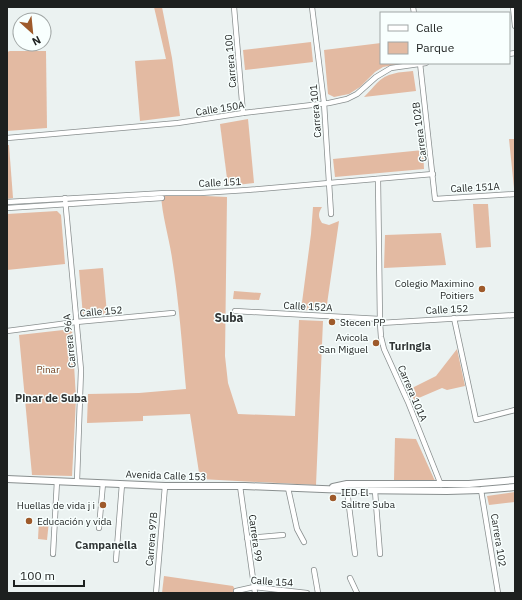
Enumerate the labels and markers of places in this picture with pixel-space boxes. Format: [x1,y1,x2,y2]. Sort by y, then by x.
place label: Colegio Maximino Poitiers [395,277,474,302]
marker: Colegio Maximino Poitiers [477,284,487,294]
place label: Stecen PP [340,316,385,329]
marker: Stecen PP [327,317,337,327]
place label: Avicola San Miguel [319,331,369,356]
marker: Avicola San Miguel [371,338,381,348]
place label: IED El Salitre Suba [341,486,396,511]
marker: IED El Salitre Suba [328,493,338,503]
place label: Huellas de vida j i [17,499,95,512]
marker: Huellas de vida j i [98,500,108,510]
place label: Educación y vida [37,515,112,528]
marker: Educación y vida [24,516,34,526]

